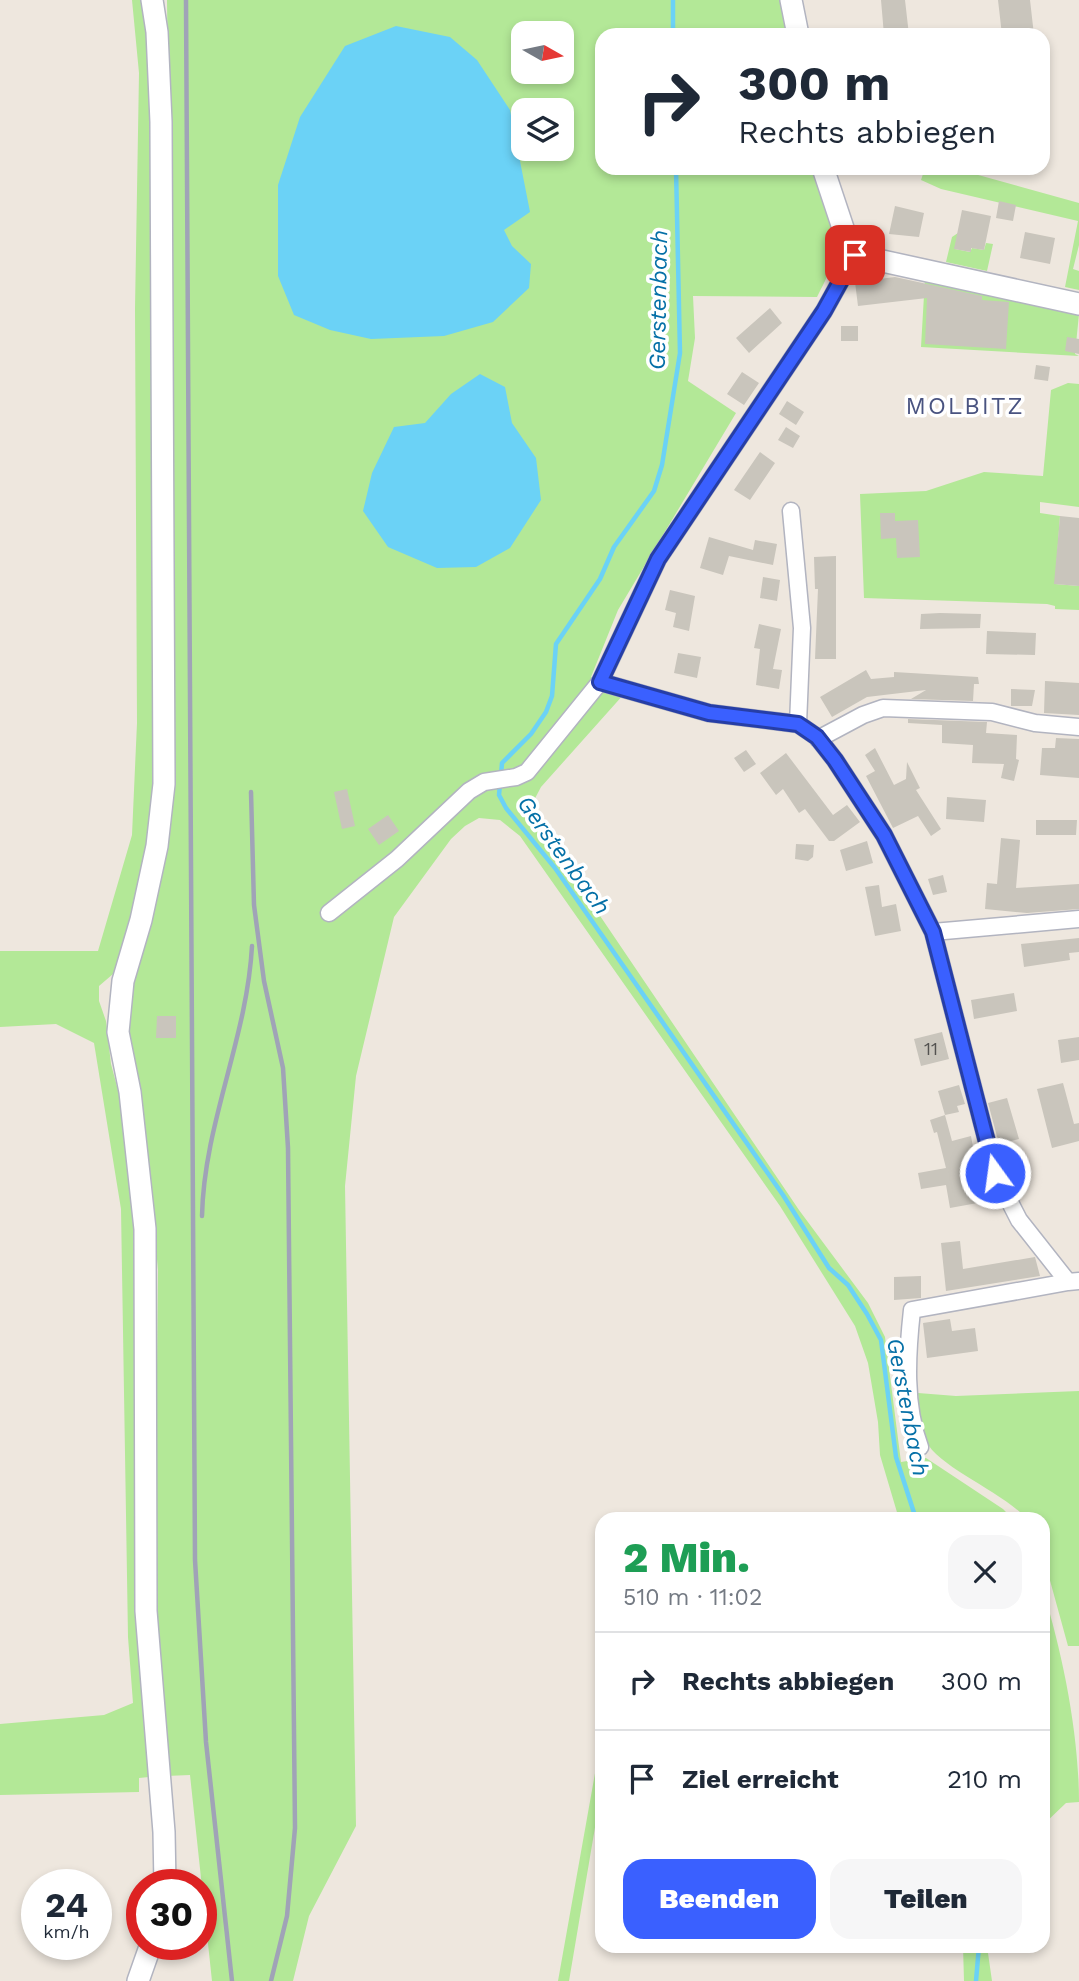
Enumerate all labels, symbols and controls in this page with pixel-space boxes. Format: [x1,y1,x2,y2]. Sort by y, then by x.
north arrow [511,21,574,84]
map controls [511,21,574,161]
text: 300 m [738,54,890,112]
icon: right [623,56,714,147]
button: layers [511,98,574,161]
text: Rechts abbiegen [738,113,996,151]
pin [825,225,885,285]
water label: Gerstenbach [644,230,673,370]
icon: arrive [836,236,874,274]
district label: MOLBITZ [905,392,1025,420]
water label: Gerstenbach [511,791,616,920]
house number: 11 [924,1038,938,1059]
position arrow [958,1136,1032,1210]
water label: Gerstenbach [881,1336,934,1479]
text: 2 Min. [623,1533,750,1582]
button: close [948,1535,1022,1609]
text: 510 m · 11:02 [623,1584,762,1611]
icon: right [623,1662,661,1700]
text: Rechts abbiegen [682,1666,894,1696]
text: 300 m [941,1666,1022,1696]
icon: arrive [623,1760,661,1798]
text: Ziel erreicht [682,1764,839,1794]
text: 210 m [947,1764,1022,1794]
button: Beenden [623,1859,816,1939]
button: Teilen [830,1859,1022,1939]
speed limit sign: 30 [126,1869,217,1960]
text: 24 [45,1884,88,1926]
text: km/h [43,1921,90,1942]

